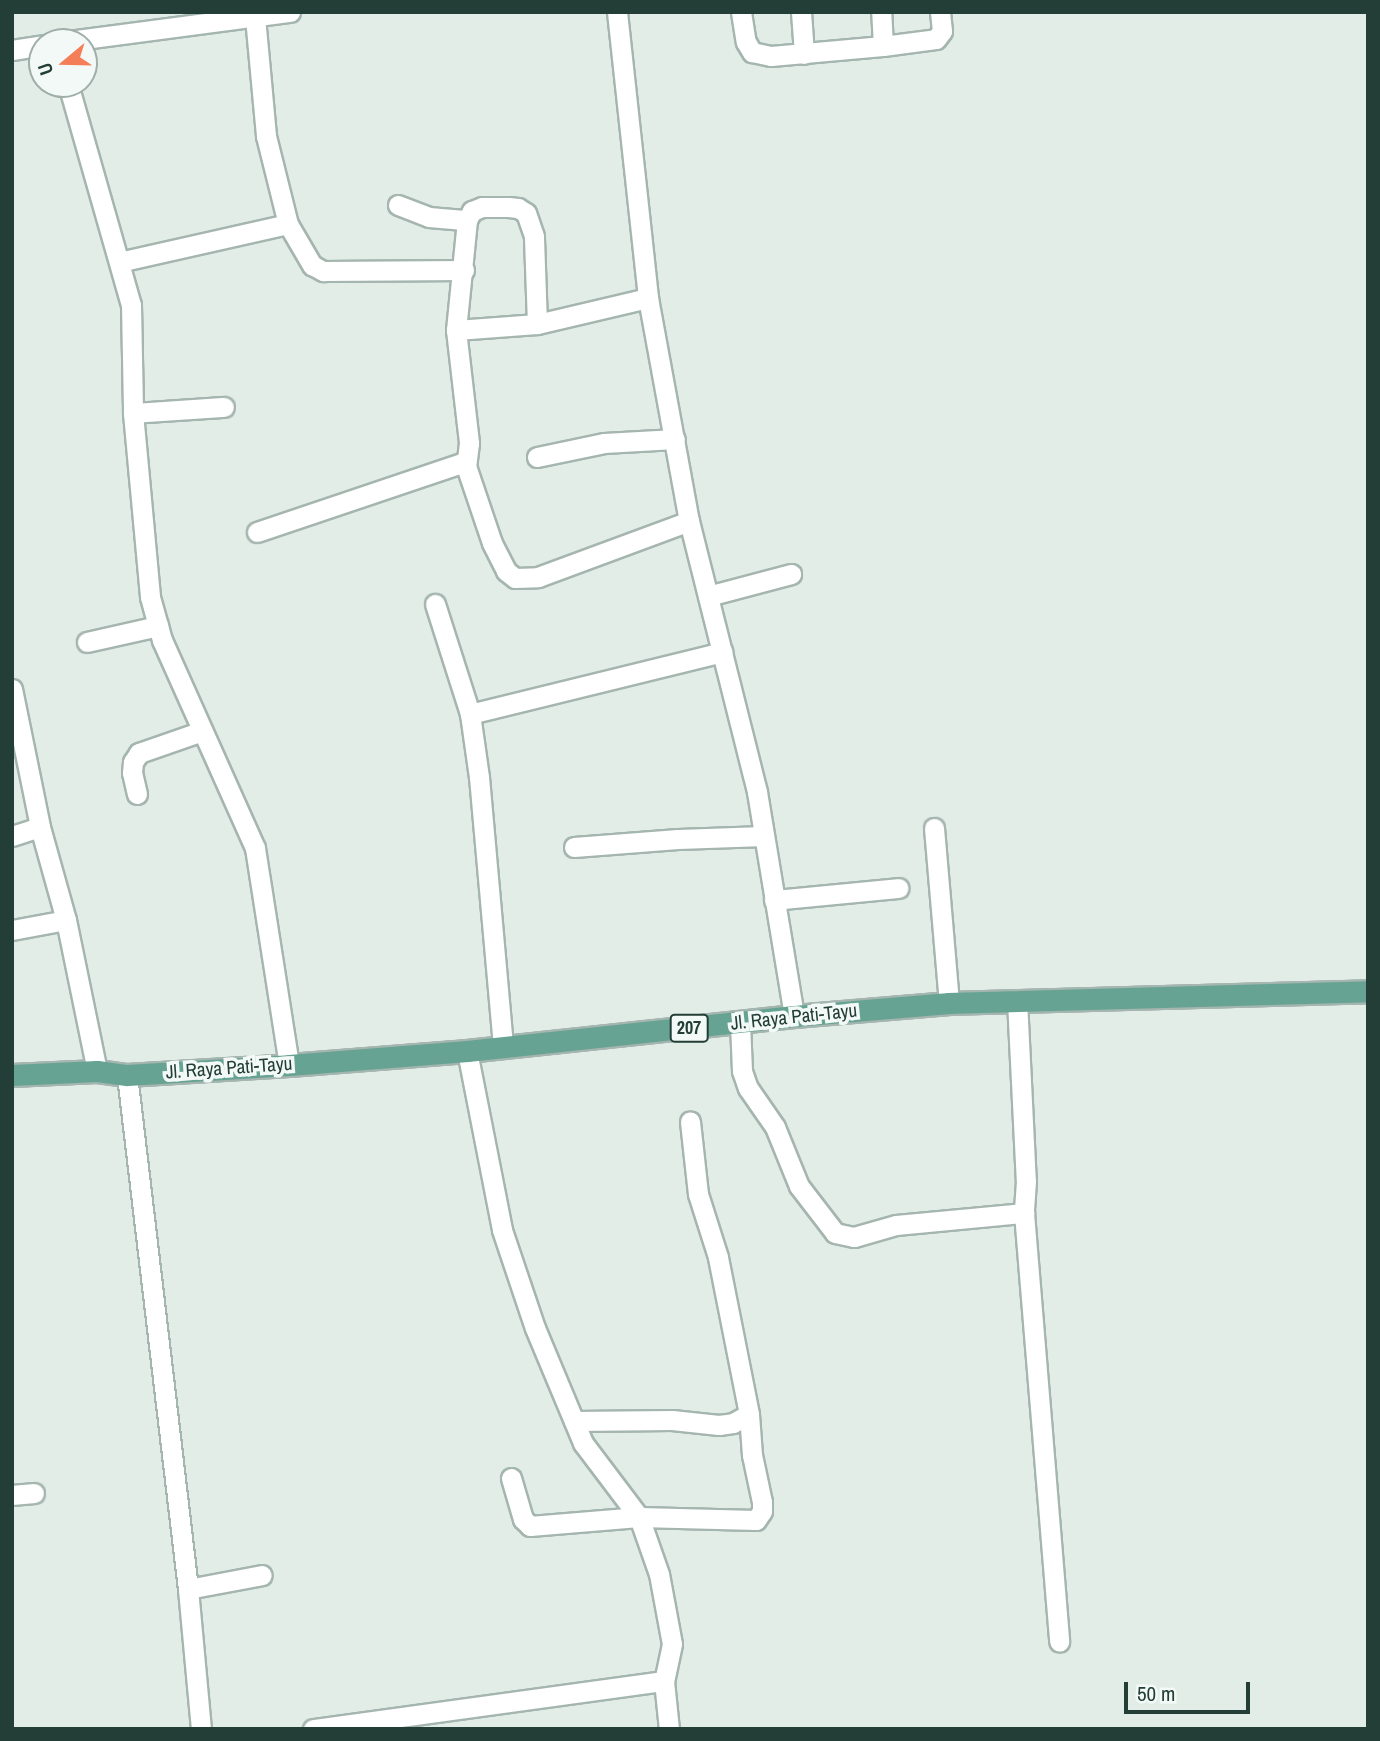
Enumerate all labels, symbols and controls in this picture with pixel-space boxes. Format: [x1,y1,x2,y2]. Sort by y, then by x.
north arrow [28,28,98,98]
text: U [31,60,59,79]
street label: Jl. Raya Pati-Tayu [730,999,858,1035]
road number: 207 [668,1014,710,1042]
street label: Jl. Raya Pati-Tayu [165,1052,293,1084]
scale bar [1128,1668,1254,1712]
text: 50 m [1137,1679,1175,1708]

